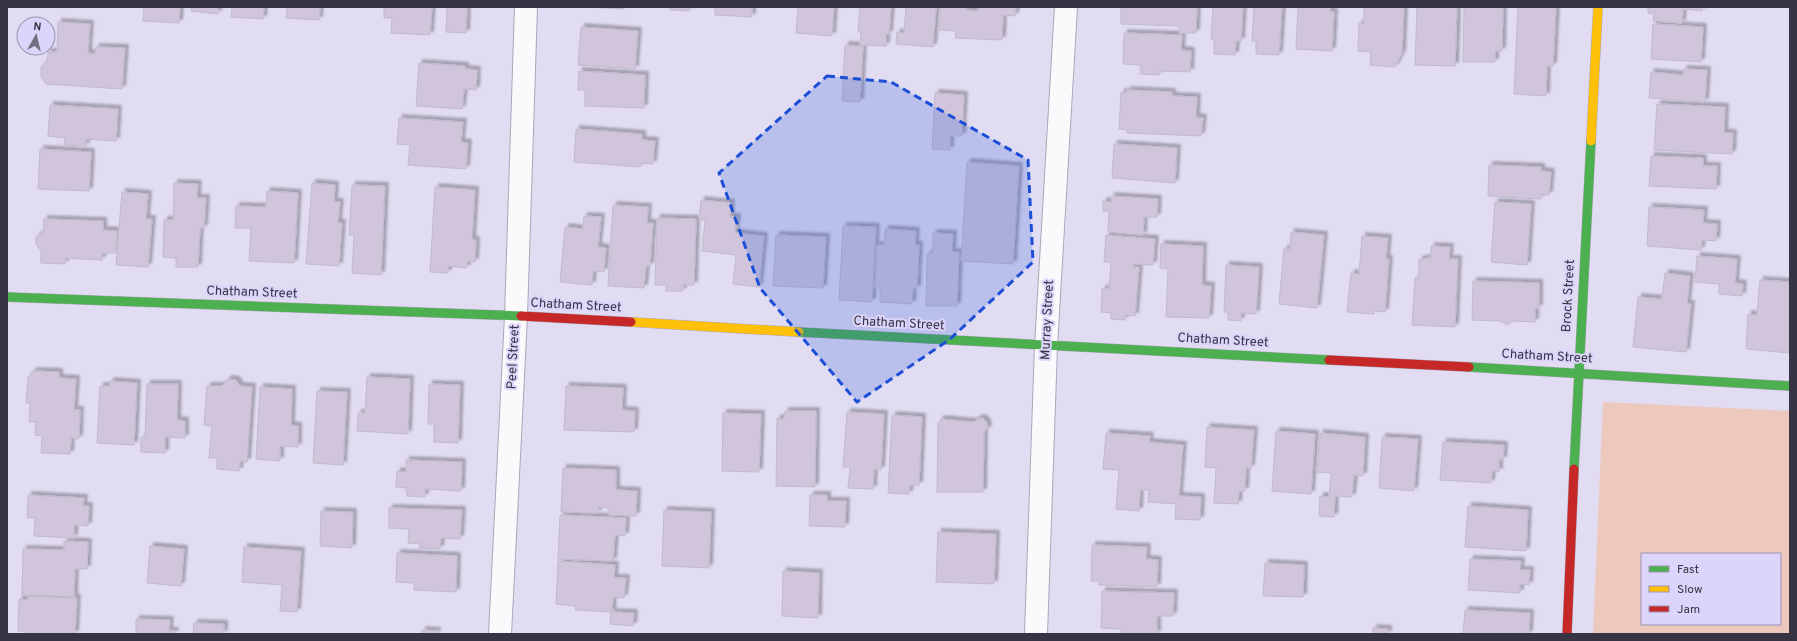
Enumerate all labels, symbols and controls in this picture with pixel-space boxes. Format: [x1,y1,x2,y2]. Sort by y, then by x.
north arrow [16,16,56,56]
text: N [32,20,42,35]
street label: Brock Street [1559,259,1579,333]
street label: Murray Street [1038,279,1058,360]
street label: Chatham Street [206,283,298,303]
street label: Chatham Street [530,296,622,316]
street label: Chatham Street [853,314,945,334]
street label: Peel Street [504,324,524,390]
street label: Chatham Street [1177,331,1269,351]
street label: Chatham Street [1501,347,1593,367]
legend [1641,553,1781,625]
text: Fast [1677,562,1699,578]
text: Slow [1677,582,1703,598]
text: Jam [1677,602,1700,618]

